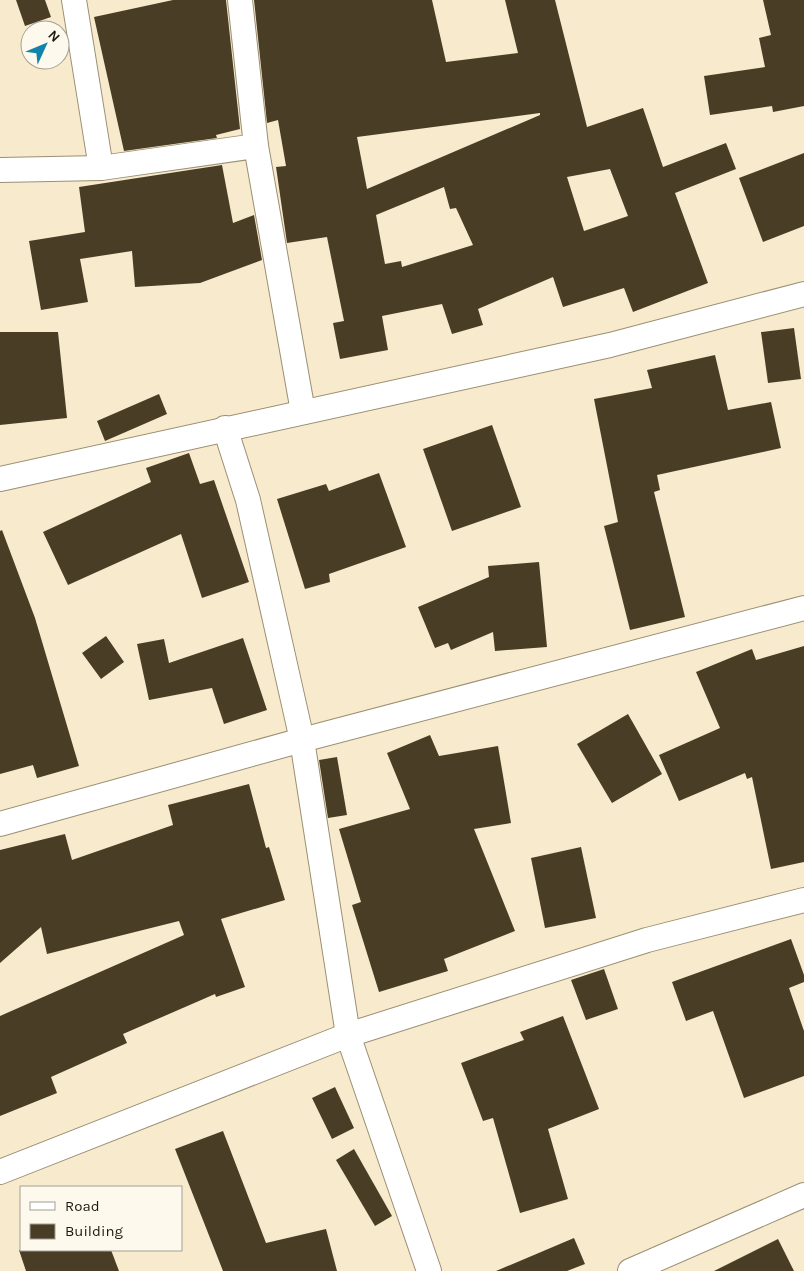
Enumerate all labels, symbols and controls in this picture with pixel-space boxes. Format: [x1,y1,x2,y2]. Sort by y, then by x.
north arrow [20,20,70,70]
text: N [44,27,64,46]
legend [20,1186,182,1251]
text: Road [65,1197,100,1215]
text: Building [65,1222,123,1240]

